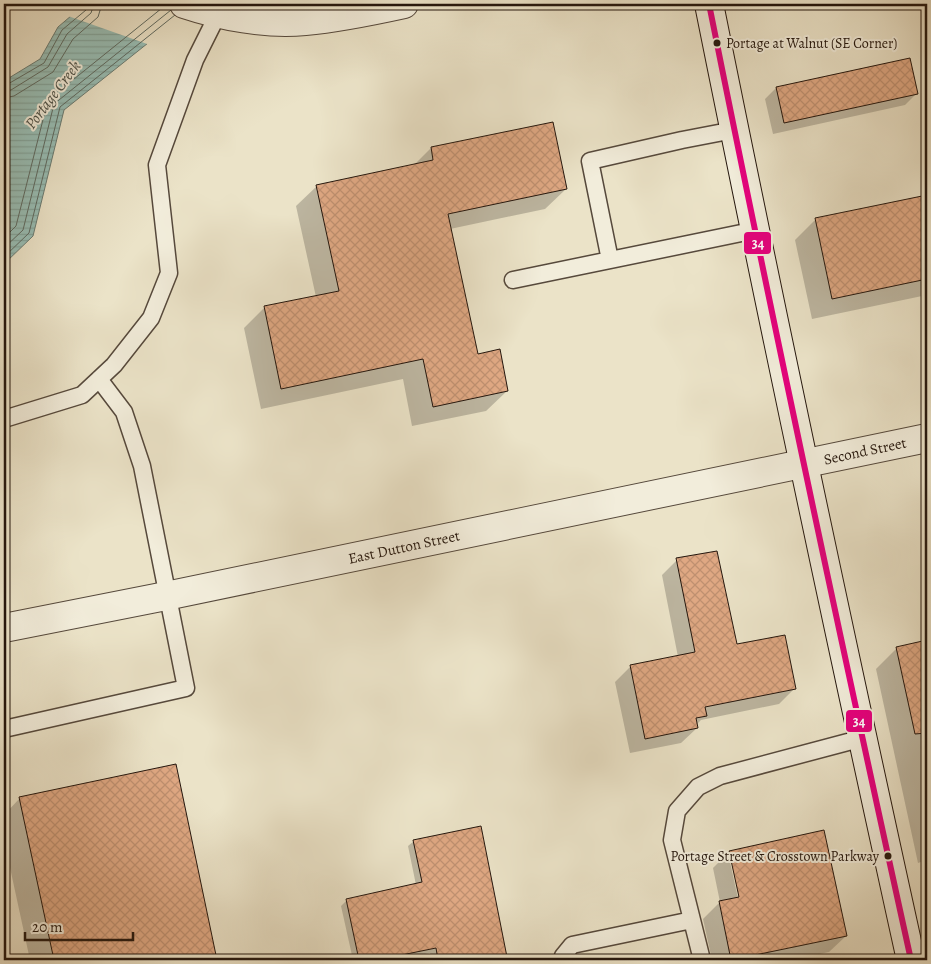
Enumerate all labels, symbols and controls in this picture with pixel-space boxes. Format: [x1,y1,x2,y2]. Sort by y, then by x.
place label: Portage at Walnut (SE Corner) [726,34,897,53]
marker: Portage at Walnut (SE Corner) [712,38,722,48]
water label: Portage Creek [20,56,86,134]
line badge: 34 [743,231,772,255]
text: 34 [752,234,765,253]
street label: Second Street [822,432,908,470]
street label: East Dutton Street [346,525,462,569]
line badge: 34 [845,709,873,733]
text: 34 [853,712,866,731]
place label: Portage Street & Crosstown Parkway [671,847,880,866]
marker: Portage Street & Crosstown Parkway [883,851,893,861]
scale bar [25,909,132,941]
text: 20 m [32,917,63,937]

